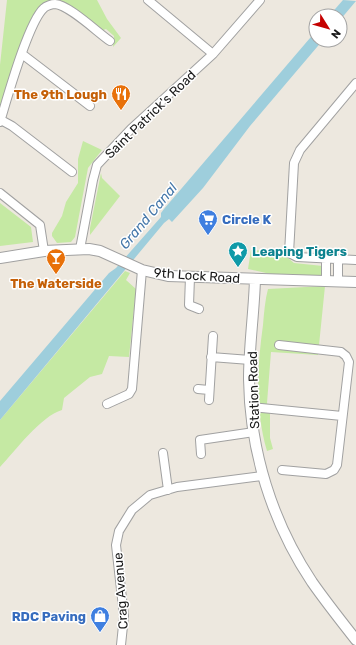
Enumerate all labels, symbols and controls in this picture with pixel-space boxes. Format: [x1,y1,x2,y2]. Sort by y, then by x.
north arrow [308,8,348,48]
text: N [328,27,343,41]
street label: Saint Patrick's Road [102,67,199,161]
restaurant icon: The 9th Lough [110,83,132,111]
place label: The 9th Lough [14,87,107,102]
water label: Grand Canal [116,179,181,253]
supermarket icon: Circle K [197,208,219,236]
place label: Circle K [222,212,272,227]
place icon: Leaping Tigers [227,240,249,268]
place label: Leaping Tigers [252,244,347,259]
bar icon: The Waterside [45,247,67,275]
street label: 9th Lock Road [153,265,241,286]
place label: The Waterside [10,276,102,291]
street label: Station Road [245,351,262,429]
street label: Crag Avenue [110,552,132,630]
shop icon: RDC Paving [89,605,111,633]
place label: RDC Paving [12,609,86,624]

